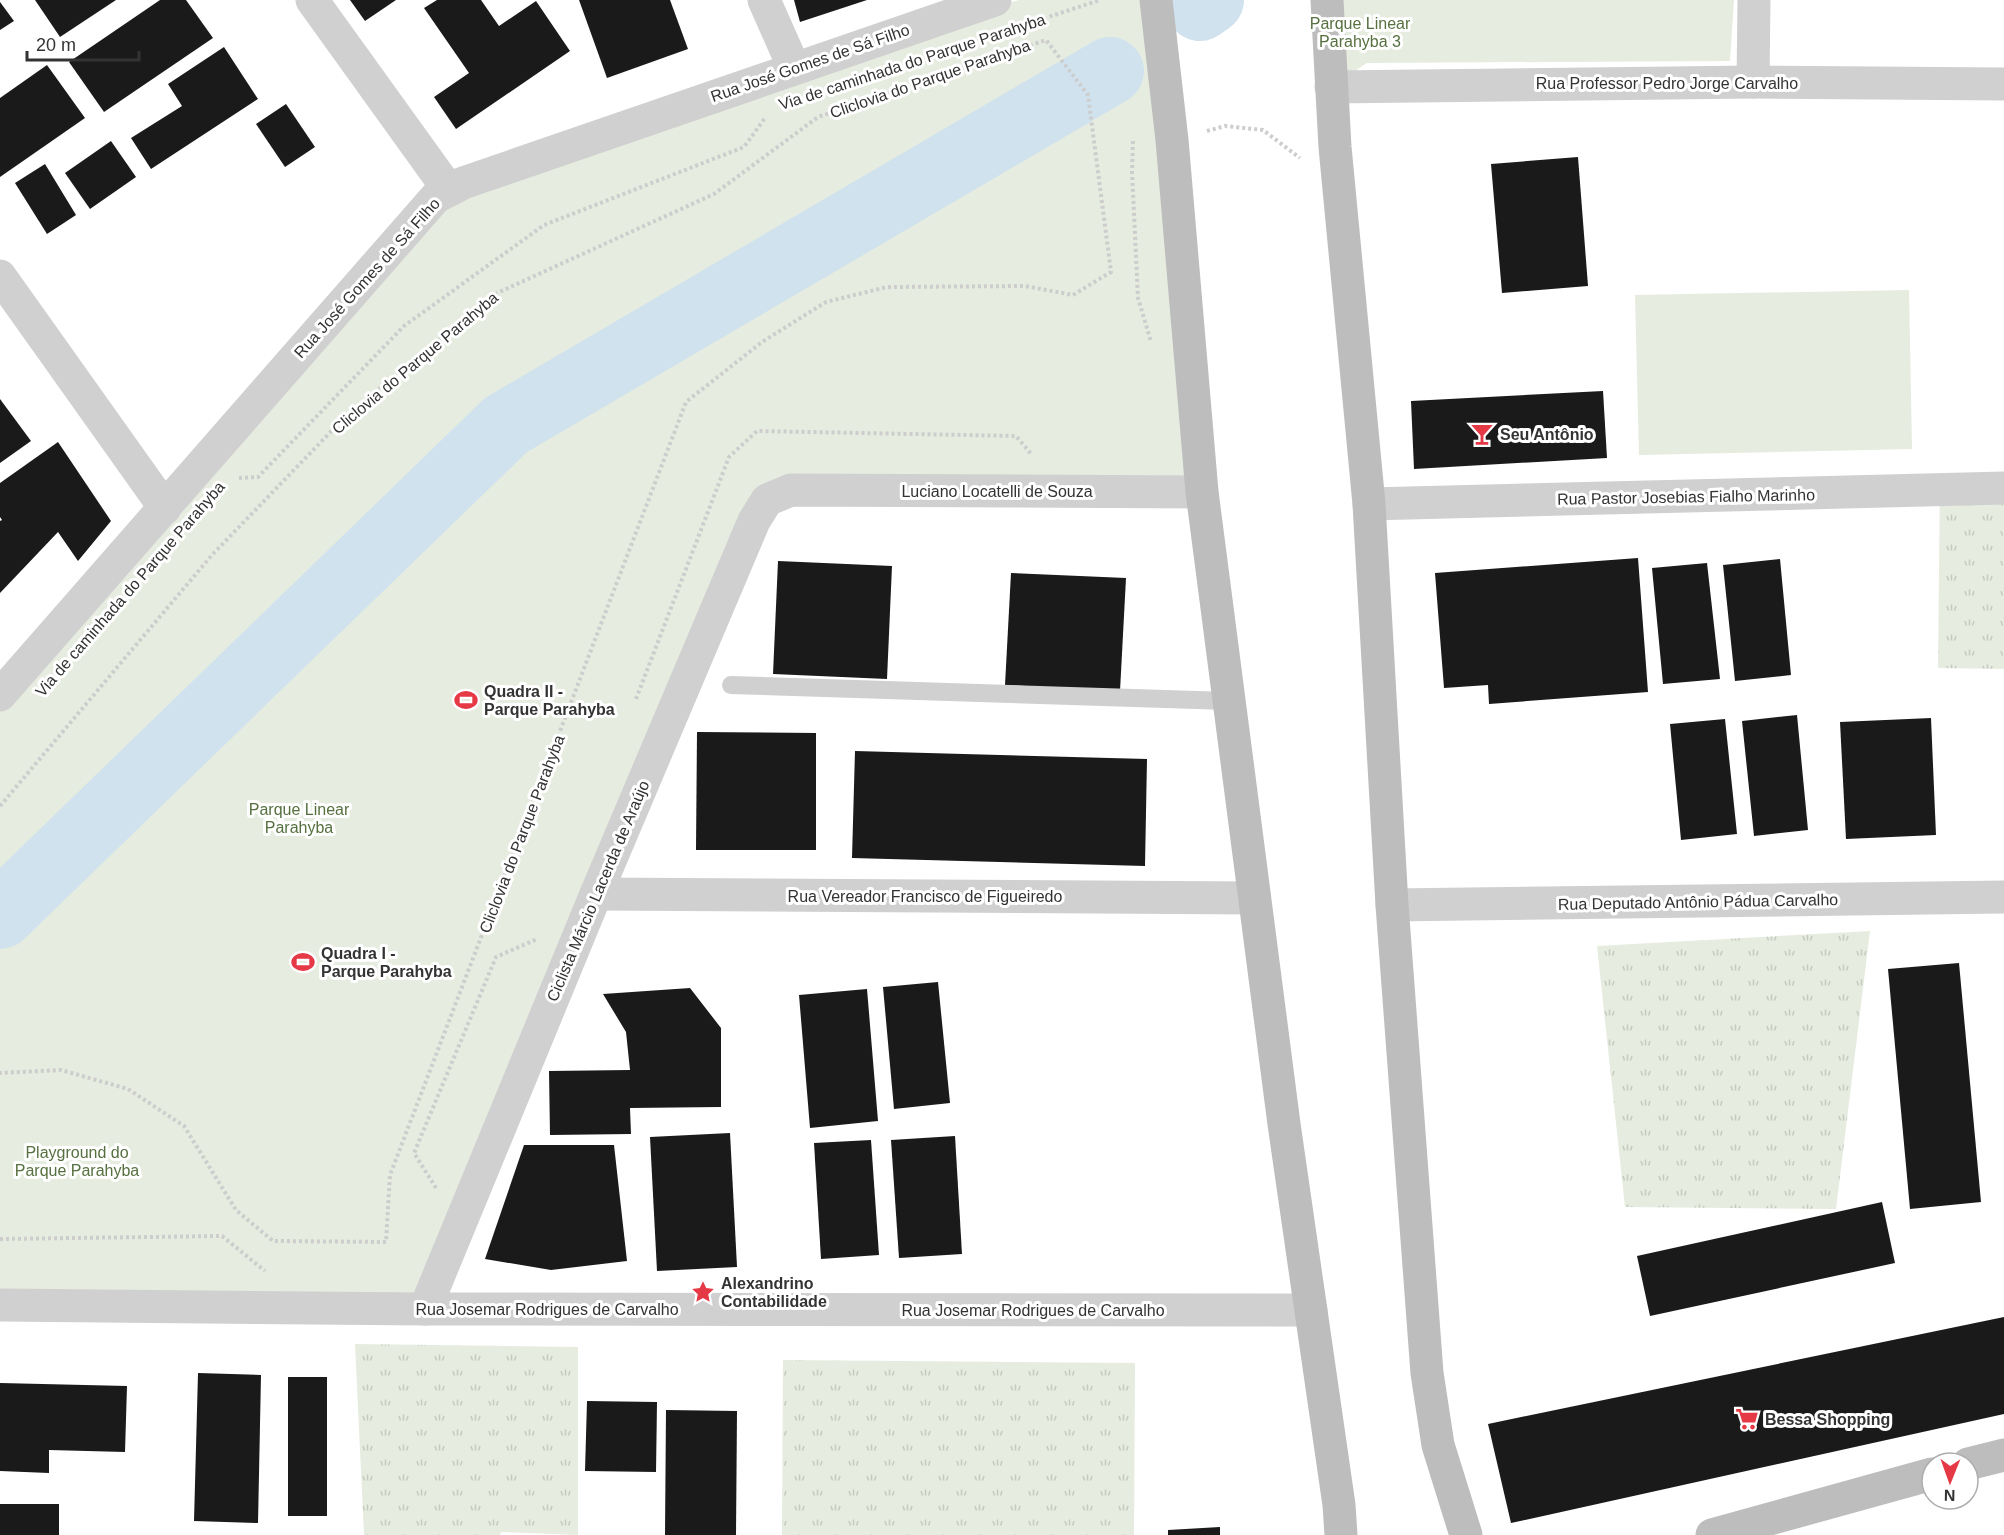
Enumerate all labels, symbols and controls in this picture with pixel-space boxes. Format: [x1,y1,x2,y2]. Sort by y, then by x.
street label: Via de caminhada do Parque Parahyba [777,11,1047,113]
park label: Parque Linear Parahyba 3 [1310,15,1411,50]
street label: Rua José Gomes de Sá Filho [708,21,912,105]
scale bar [27,24,140,62]
text: 20 m [36,35,76,55]
street label: Cliclovia do Parque Parahyba [828,37,1033,121]
street label: Rua Professor Pedro Jorge Carvalho [1536,75,1798,92]
street label: Rua José Gomes de Sá Filho [291,195,443,361]
street label: Cliclovia do Parque Parahyba [329,289,501,437]
bar icon: Seu Antônio [1469,421,1495,447]
place label: Seu Antônio [1500,426,1594,443]
street label: Via de caminhada do Parque Parahyba [32,478,228,700]
street label: Luciano Locatelli de Souza [901,483,1093,500]
street label: Rua Pastor Josebias Fialho Marinho [1557,486,1815,508]
place label: Quadra II - Parque Parahyba [484,683,615,718]
sports icon: Quadra II - Parque Parahyba [453,687,479,713]
street label: Cliclovia do Parque Parahyba [476,732,568,935]
street label: Ciclista Márcio Lacerda de Araújo [544,778,652,1004]
park label: Parque Linear Parahyba [249,801,350,836]
street label: Rua Vereador Francisco de Figueiredo [788,888,1063,905]
street label: Rua Deputado Antônio Pádua Carvalho [1558,891,1838,913]
place label: Quadra I - Parque Parahyba [321,945,452,980]
sports icon: Quadra I - Parque Parahyba [290,949,316,975]
park label: Playground do Parque Parahyba [15,1144,139,1179]
place label: Alexandrino Contabilidade [721,1275,827,1310]
place icon: Alexandrino Contabilidade [690,1279,716,1305]
street label: Rua Josemar Rodrigues de Carvalho [415,1301,679,1318]
street label: Rua Josemar Rodrigues de Carvalho [901,1302,1165,1319]
supermarket icon: Bessa Shopping [1734,1406,1760,1432]
place label: Bessa Shopping [1765,1411,1890,1428]
north arrow [1920,1451,1980,1511]
text: N [1944,1487,1956,1504]

